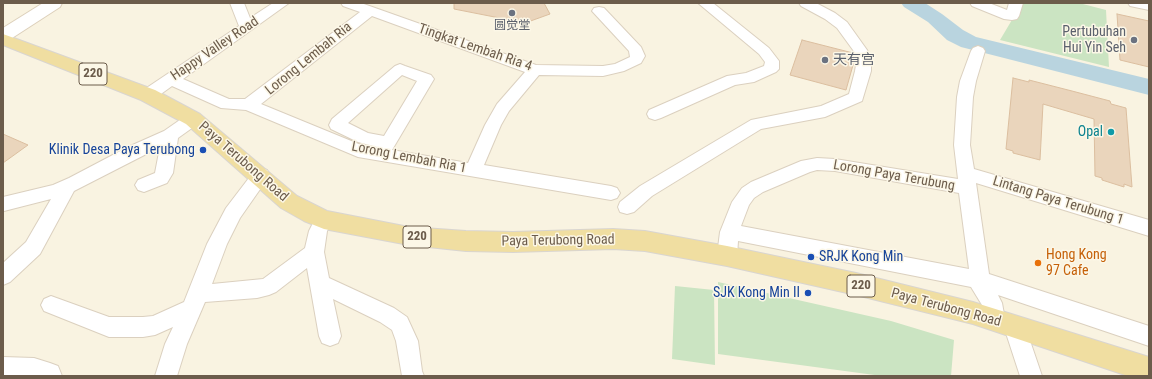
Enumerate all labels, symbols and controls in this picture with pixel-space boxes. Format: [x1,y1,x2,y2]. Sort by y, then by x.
marker: 圆觉堂 [507,8,517,18]
street label: Happy Valley Road [168,13,262,85]
street label: Lorong Lembah Ria [262,19,356,99]
place label: 圆觉堂 [494,19,530,33]
street label: Tingkat Lembah Ria 4 [416,21,534,75]
place label: Pertubuhan Hui Yin Seh [1062,24,1126,56]
marker: Pertubuhan Hui Yin Seh [1129,35,1139,45]
place label: 天有宫 [833,52,875,68]
marker: 天有宫 [820,55,830,65]
road number: 220 [79,63,107,85]
street label: Paya Terubong Road [195,119,291,205]
place label: Opal [1078,124,1103,140]
marker: Opal [1106,127,1116,137]
street label: Lorong Lembah Ria 1 [350,139,468,177]
place label: Klinik Desa Paya Terubong [49,142,195,158]
marker: Klinik Desa Paya Terubong [198,145,208,155]
street label: Lorong Paya Terubung [832,157,956,195]
street label: Lintang Paya Terubung 1 [991,173,1125,229]
road number: 220 [403,226,431,248]
street label: Paya Terubong Road [501,232,615,250]
place label: Hong Kong 97 Cafe [1046,247,1107,280]
place label: SRJK Kong Min [819,249,903,265]
marker: SRJK Kong Min [806,252,816,262]
marker: Hong Kong 97 Cafe [1033,258,1043,268]
road number: 220 [847,275,875,297]
place label: SJK Kong Min II [713,285,800,301]
street label: Paya Terubong Road [889,285,1003,331]
marker: SJK Kong Min II [803,288,813,298]

